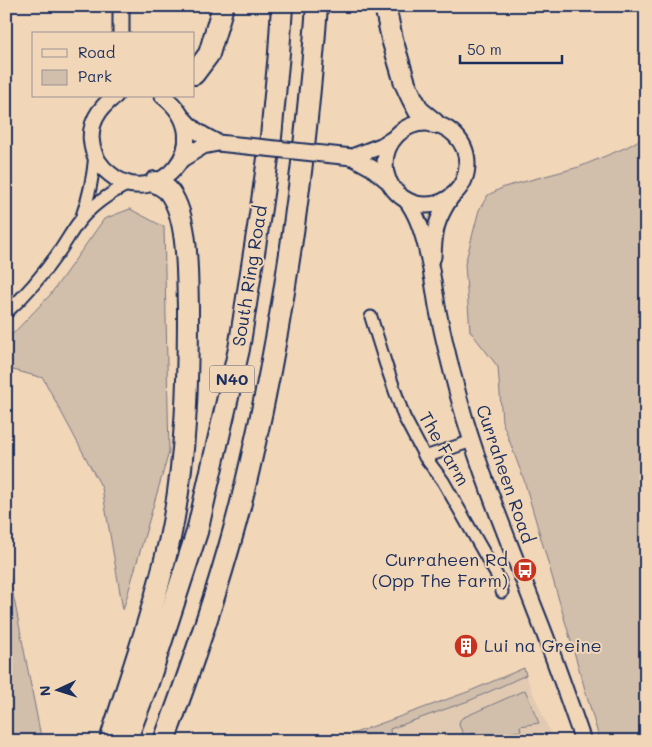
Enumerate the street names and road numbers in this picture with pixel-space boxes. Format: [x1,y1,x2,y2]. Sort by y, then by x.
street label: South Ring Road [226,204,272,348]
road number: N40 [210,366,254,392]
street label: Curraheen Road [471,401,541,546]
street label: The Farm [414,407,476,490]

